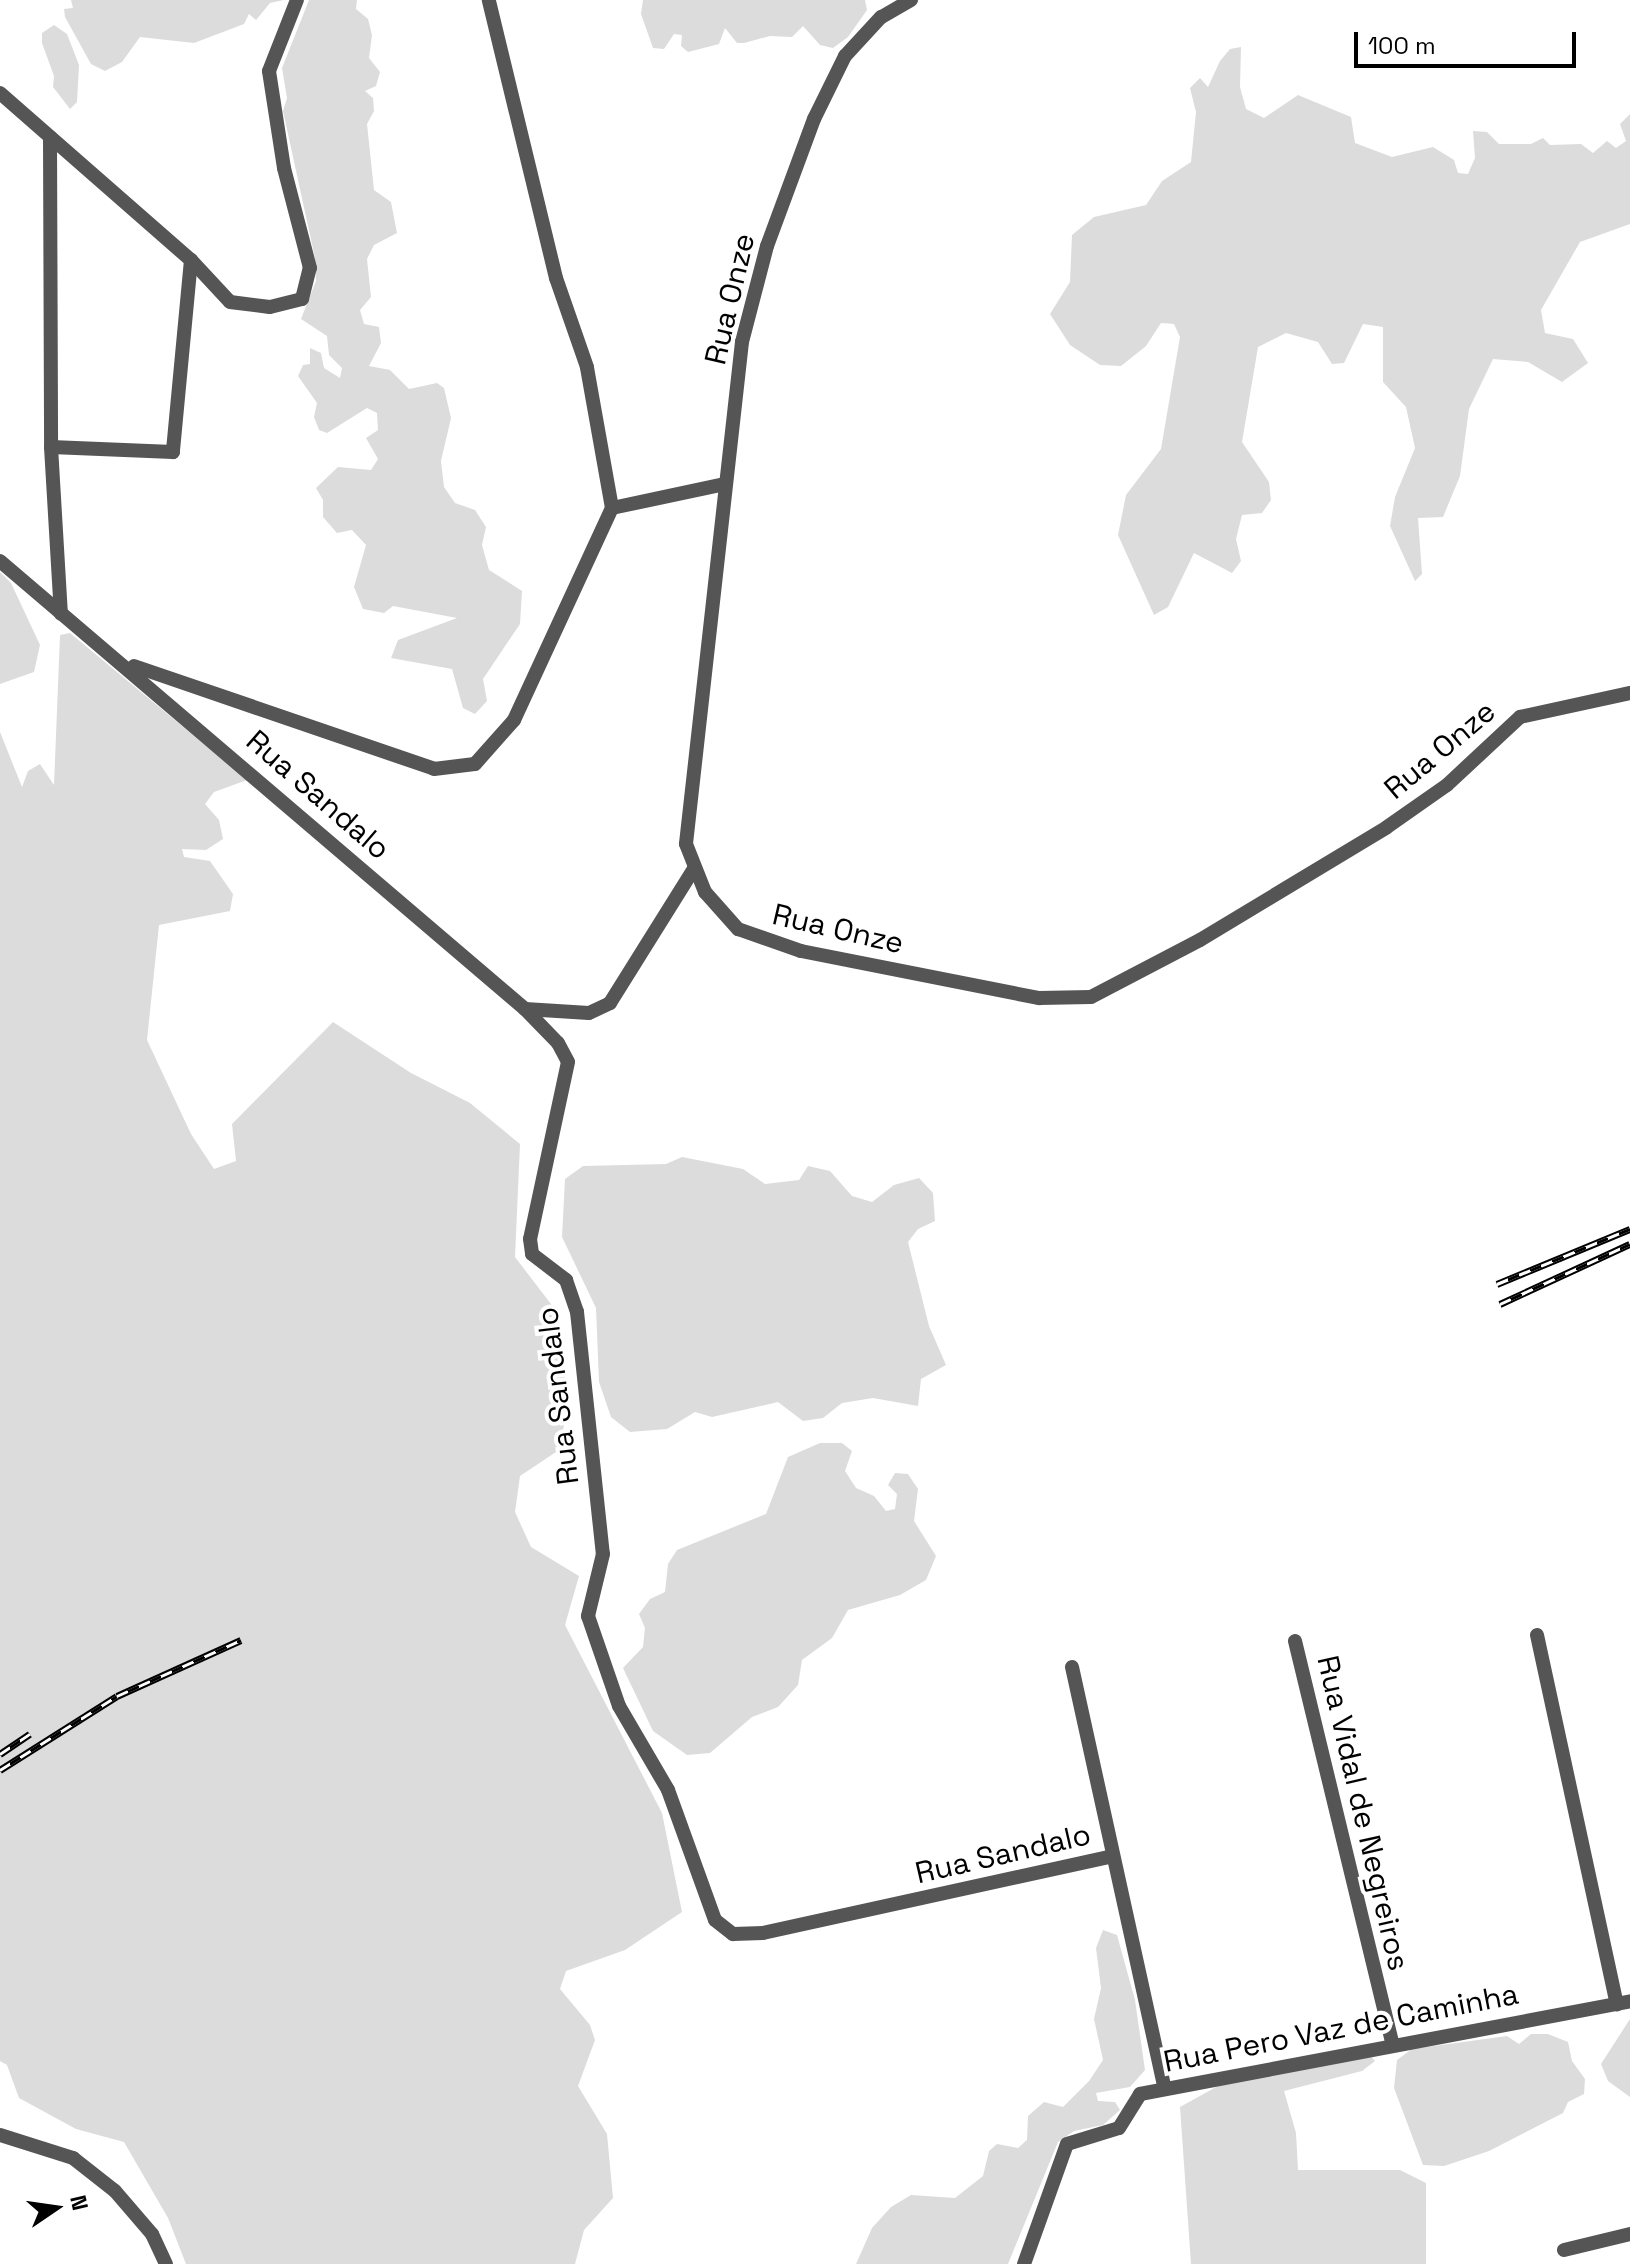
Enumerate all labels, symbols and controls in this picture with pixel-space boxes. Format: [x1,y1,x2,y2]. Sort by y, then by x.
scale bar [1358,16,1580,66]
text: 100 m [1368,30,1436,61]
street label: Rua Onze [697,230,763,368]
street label: Rua Onze [1377,693,1503,807]
street label: Rua Sandalo [239,723,397,867]
street label: Rua Onze [769,896,907,962]
street label: Rua Sandalo [529,1305,587,1487]
street label: Rua Vidal de Negreiros [1309,1652,1417,1974]
street label: Rua Sandalo [912,1816,1094,1892]
street label: Rua Pero Vaz de Caminha [1160,1976,1522,2080]
north arrow [16,2168,96,2248]
text: N [64,2192,95,2213]

